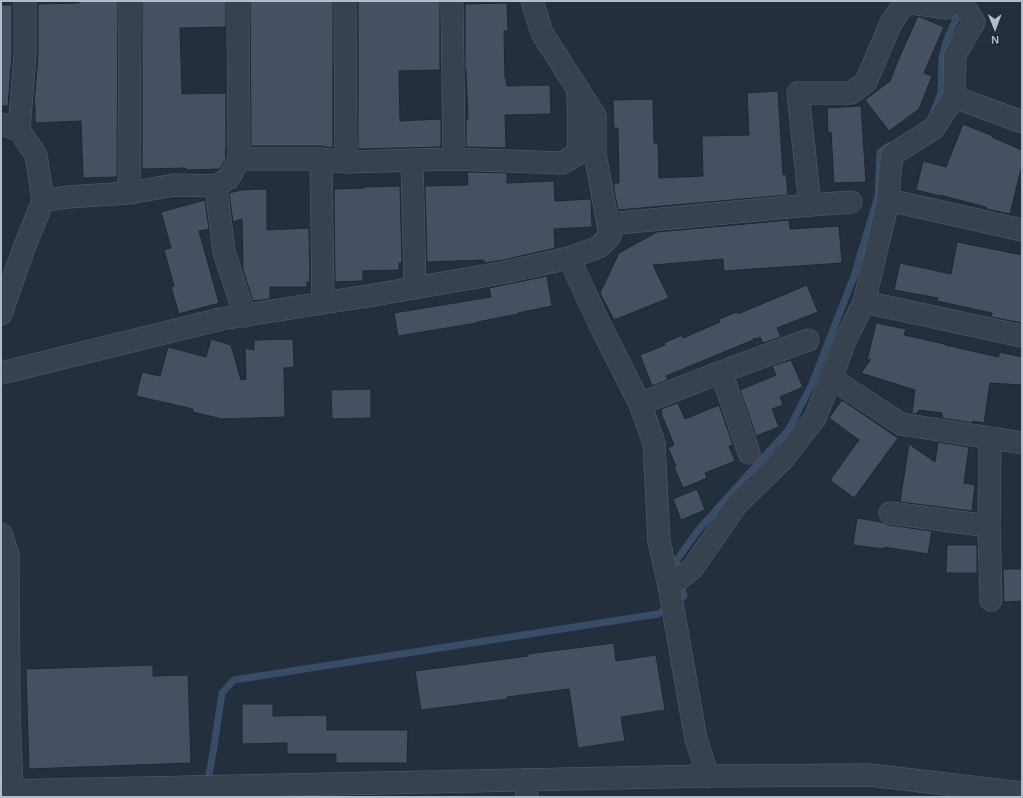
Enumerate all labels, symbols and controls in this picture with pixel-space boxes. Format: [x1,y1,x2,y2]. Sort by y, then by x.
north arrow [975,8,1015,48]
text: N [991,34,999,46]

